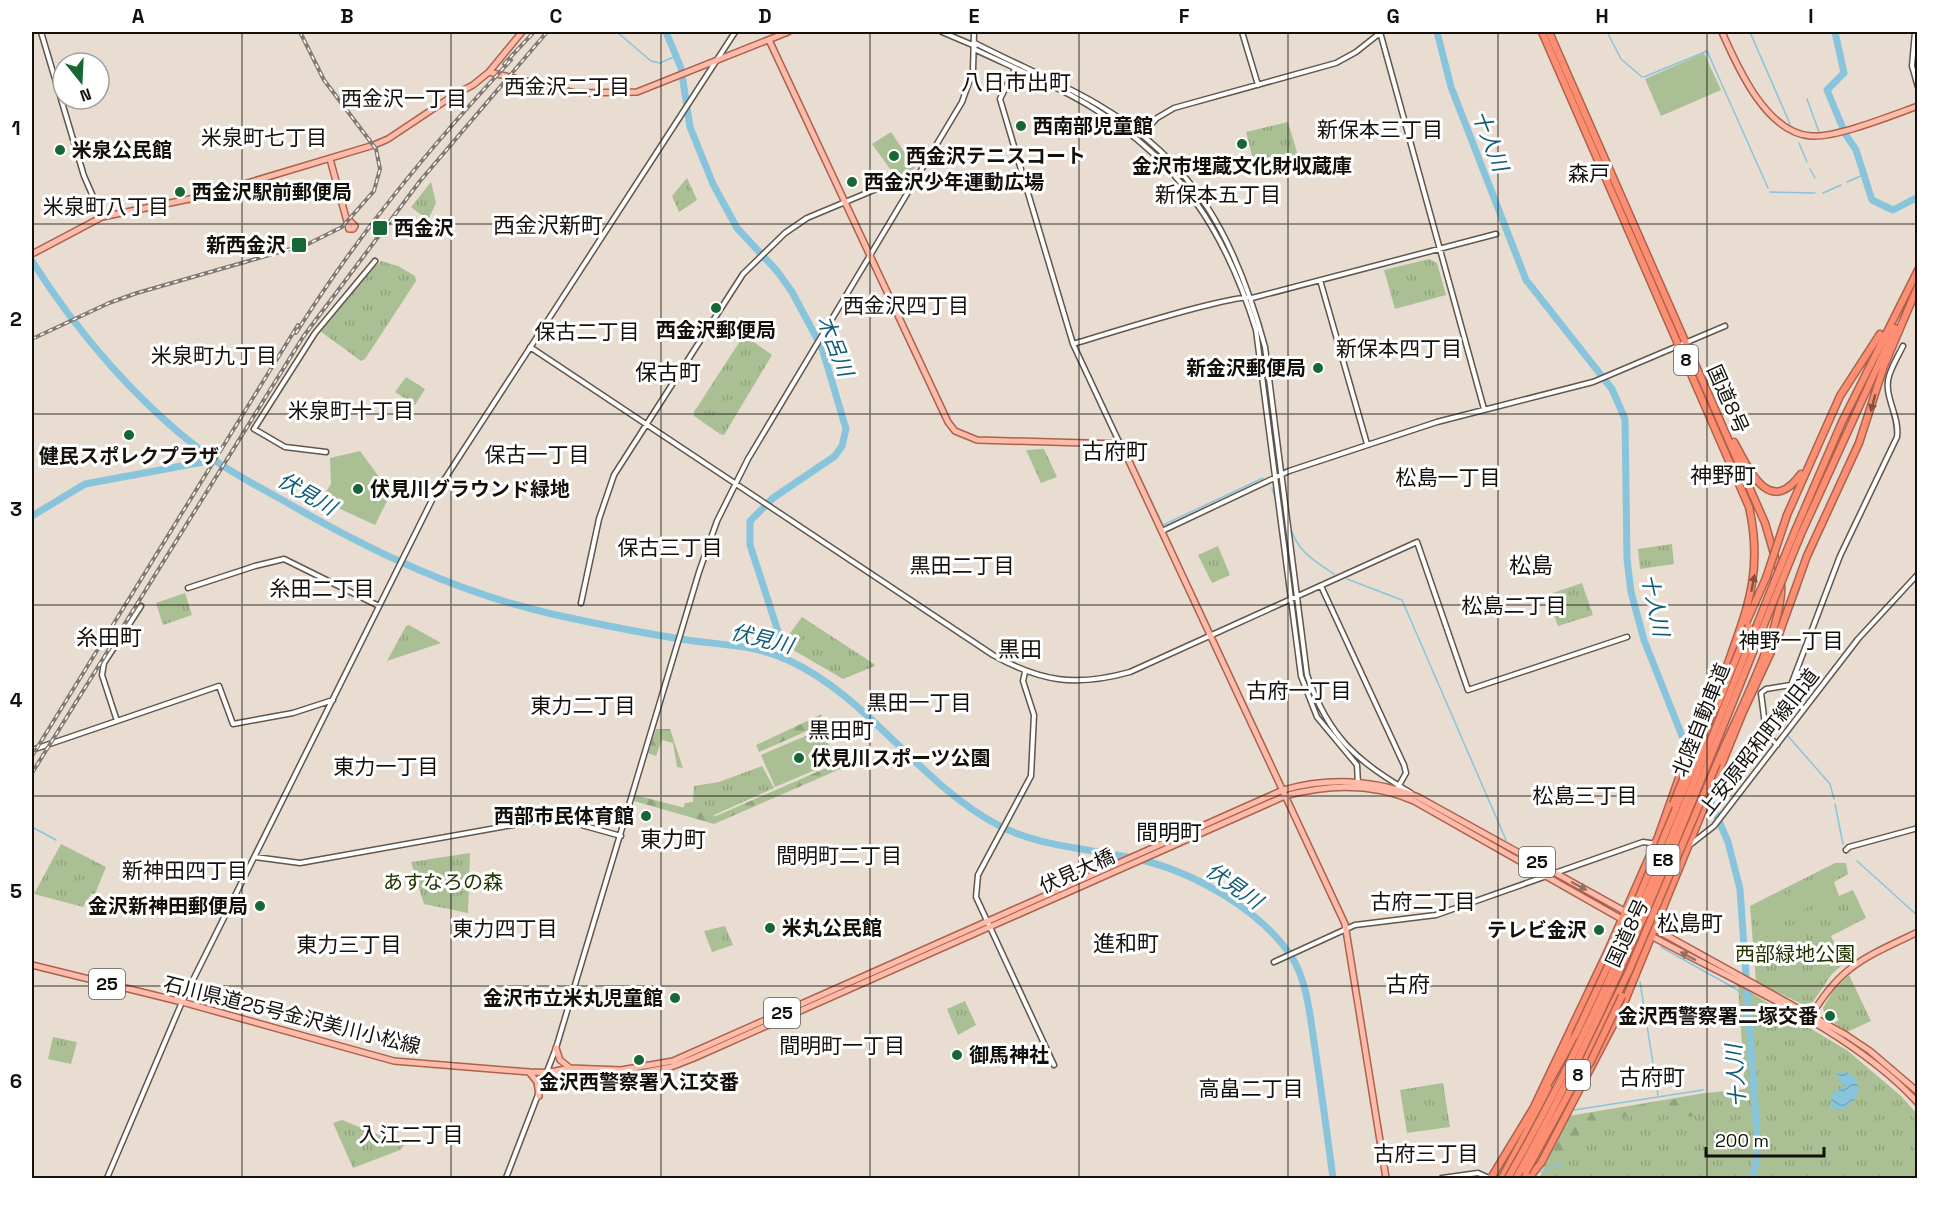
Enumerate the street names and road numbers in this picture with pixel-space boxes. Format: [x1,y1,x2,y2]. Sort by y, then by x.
road number: 8 [1674,345,1698,375]
street label: 国道8号 [1701,361,1755,437]
street label: 北陸自動車道 [1666,659,1736,781]
street label: 上安原昭和町線旧道 [1693,663,1825,821]
street label: 伏見大橋 [1035,843,1119,899]
road number: E8 [1646,845,1680,875]
road number: 25 [1519,847,1555,877]
street label: 国道8号 [1600,895,1654,971]
road number: 25 [89,969,125,999]
street label: 石川県道25号金沢美川小松線 [161,970,423,1060]
road number: 25 [764,998,800,1028]
road number: 8 [1566,1060,1590,1090]

